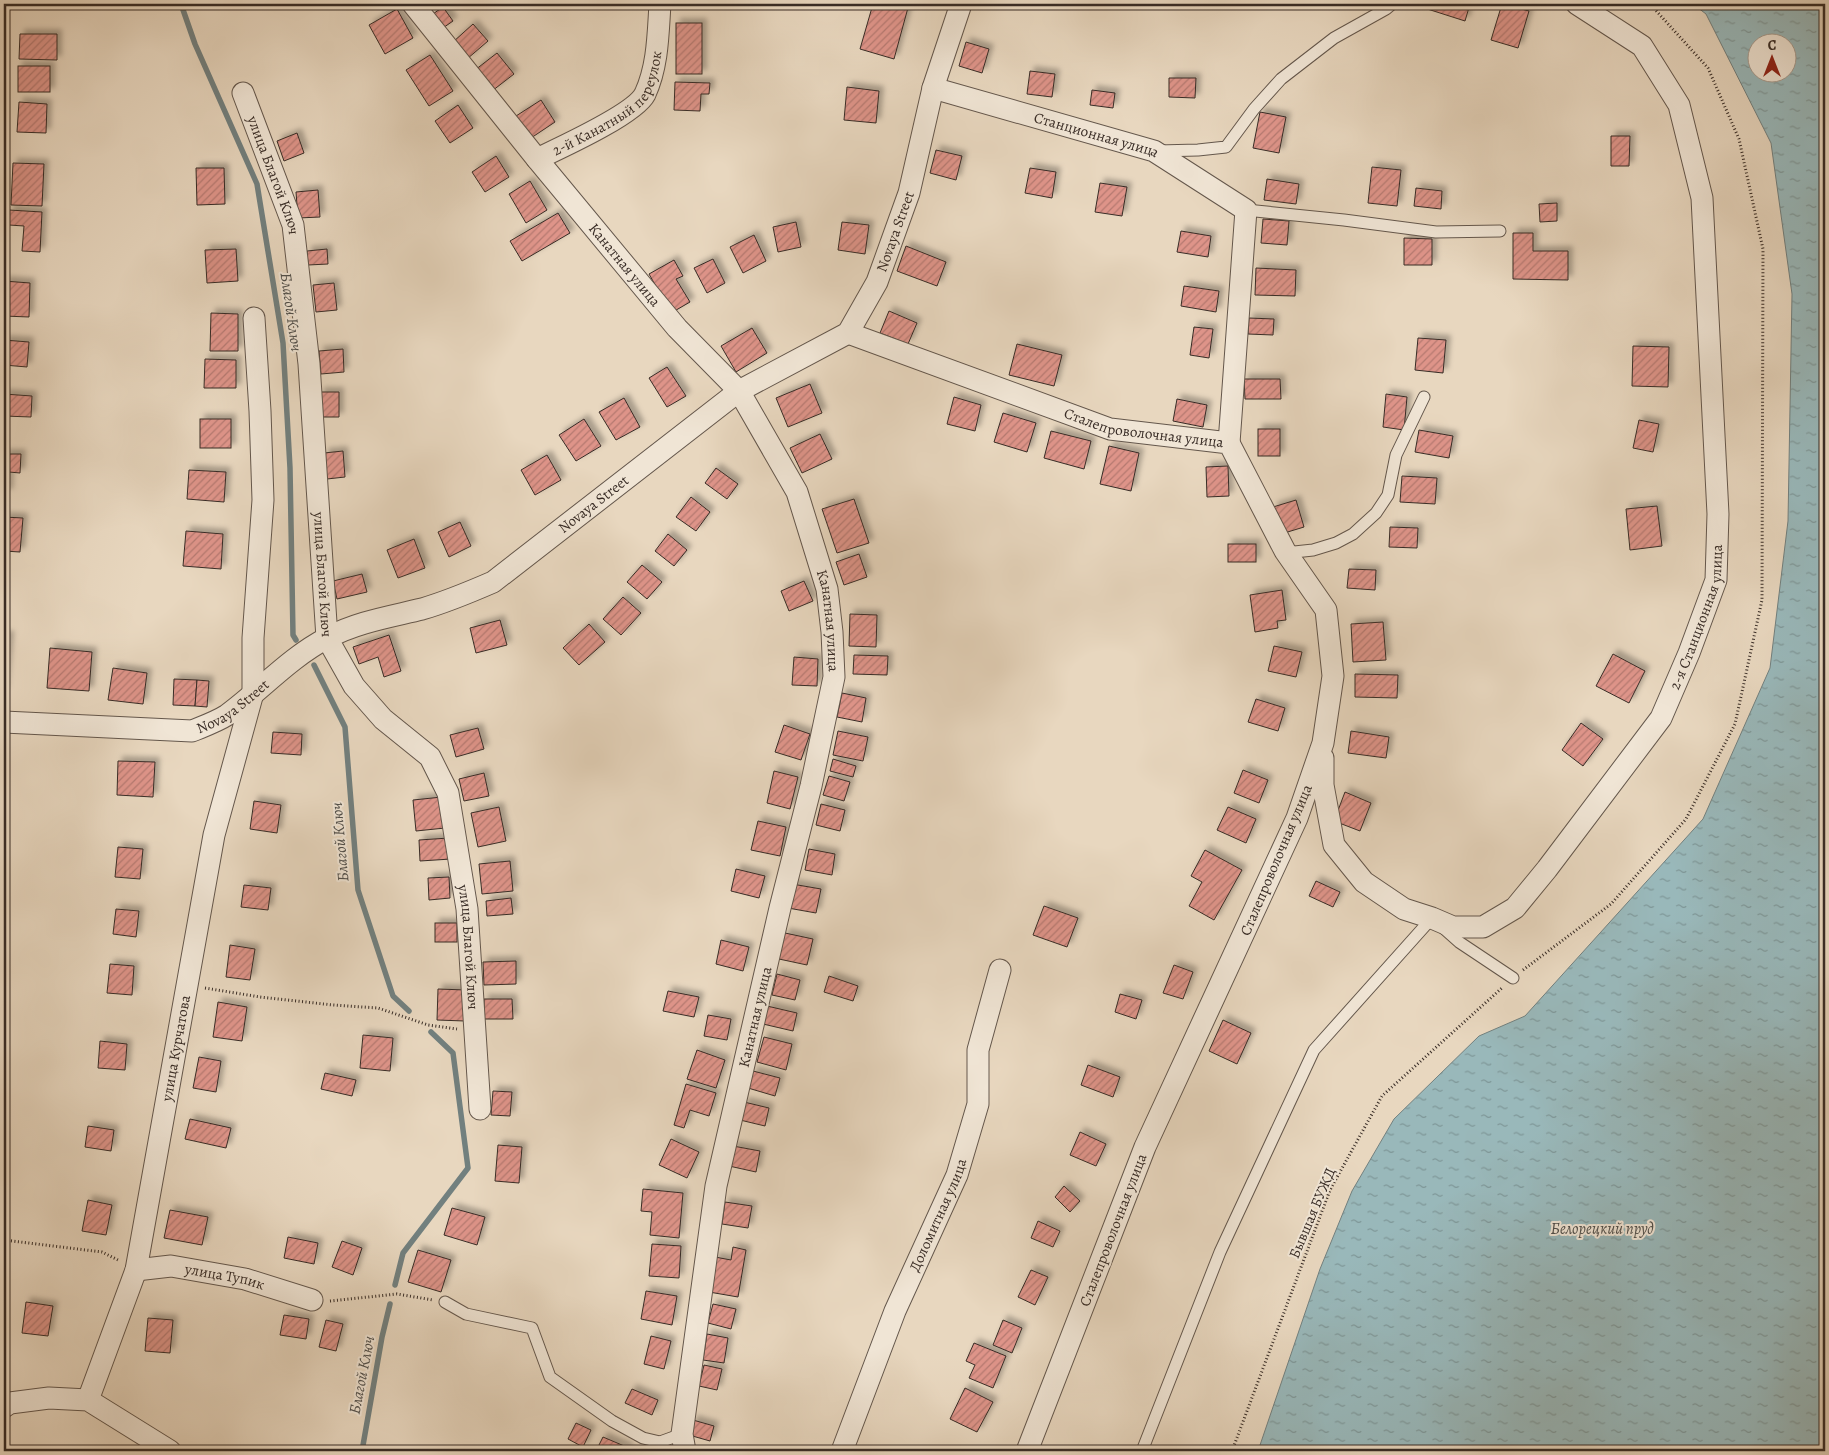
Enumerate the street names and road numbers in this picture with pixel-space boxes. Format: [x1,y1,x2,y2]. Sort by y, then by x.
street label: 2-й Канатный переулок [549,49,666,160]
street label: Станционная улица [1032,107,1164,162]
street label: улица Благой Ключ [242,112,304,236]
street label: Novaya Street [871,188,919,275]
street label: Канатная улица [584,219,665,311]
street label: Сталепроволочная улица [1061,403,1225,452]
street label: Novaya Street [554,470,633,538]
street label: улица Благой Ключ [309,510,337,638]
street label: 2-я Станционная улица [1664,544,1727,693]
street label: Канатная улица [812,567,844,672]
street label: Novaya Street [194,675,273,738]
street label: Сталепроволочная улица [1235,781,1317,939]
street label: улица Благой Ключ [453,882,484,1010]
street label: Канатная улица [734,965,776,1069]
street label: улица Курчатова [156,993,195,1104]
street label: Сталепроволочная улица [1075,1151,1151,1309]
street label: Доломитная улица [904,1156,971,1275]
street label: Бывшая БУЖД [1284,1165,1340,1261]
street label: улица Тупик [182,1258,267,1295]

